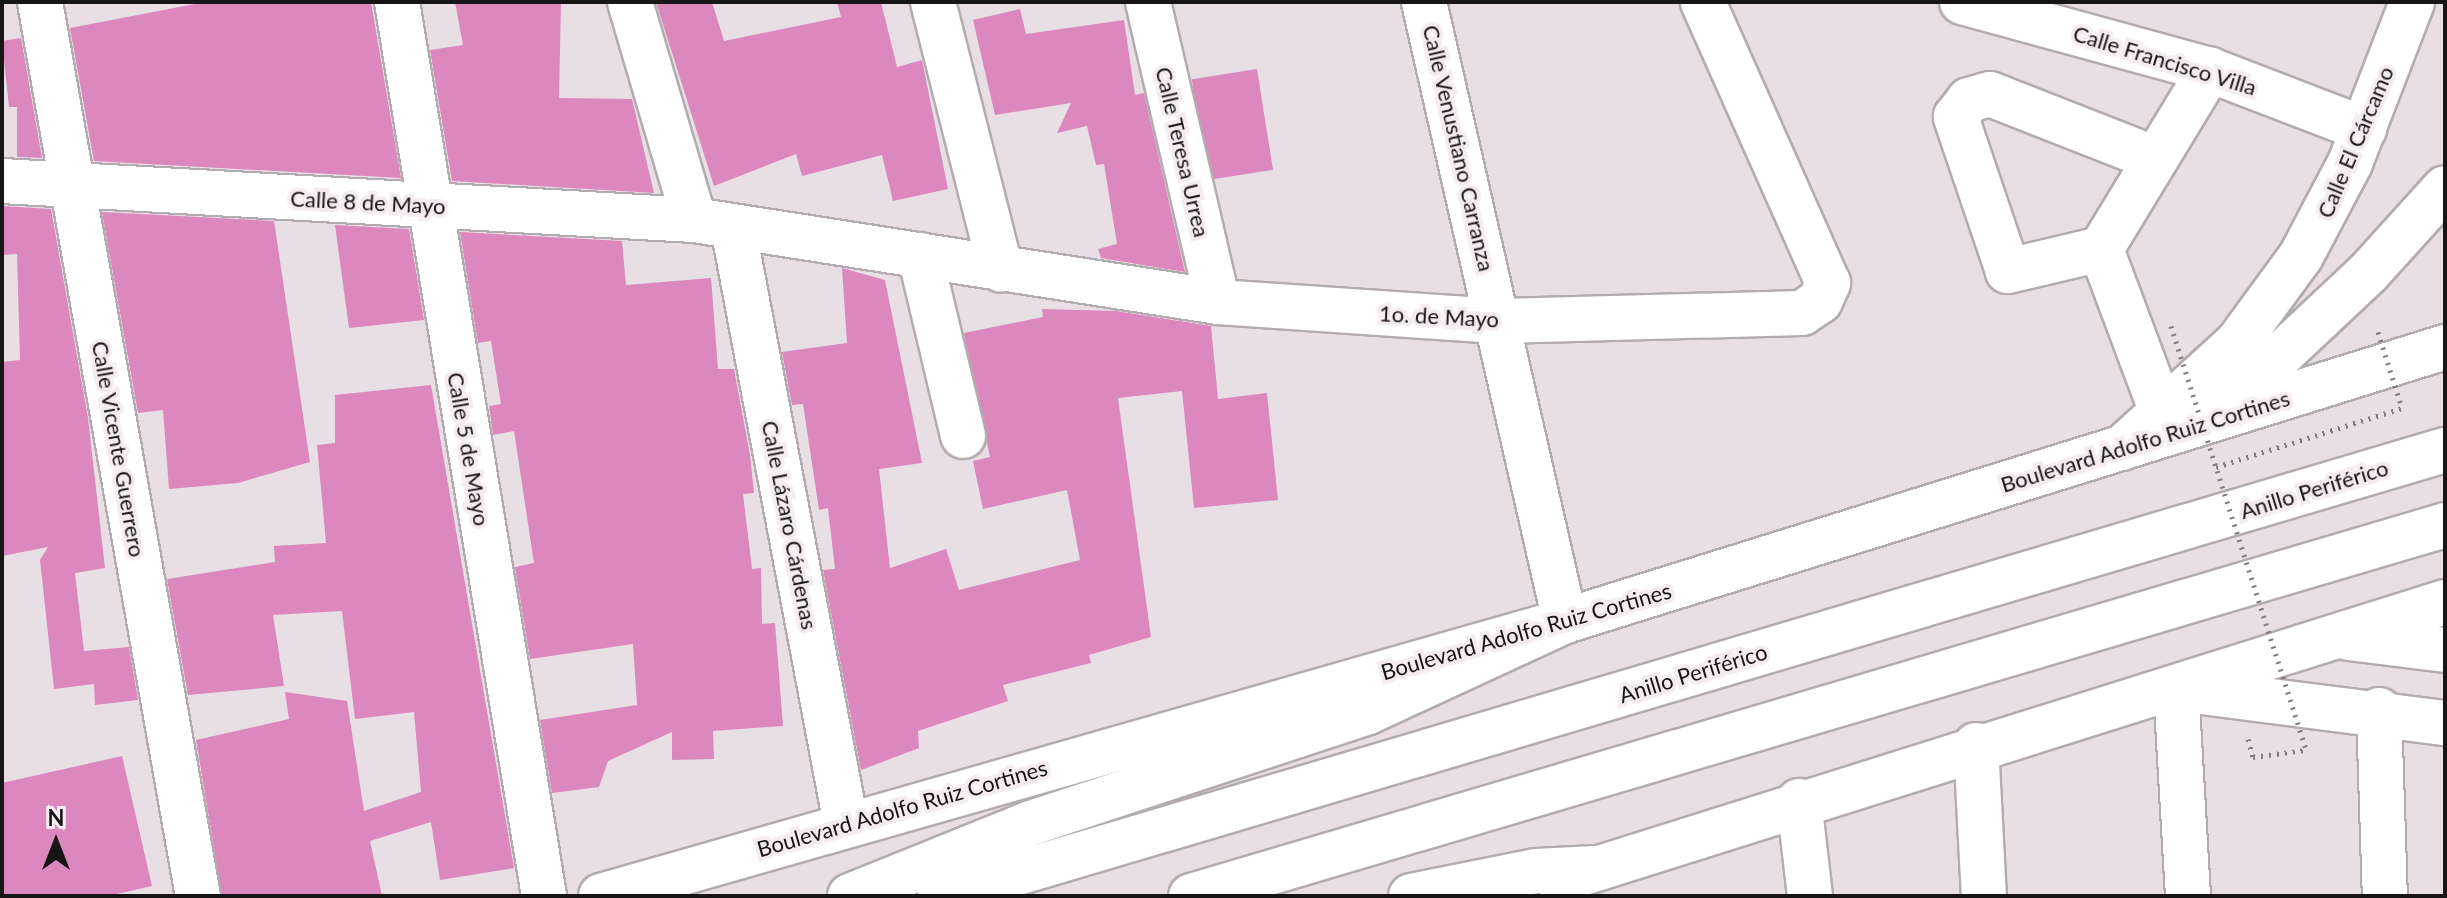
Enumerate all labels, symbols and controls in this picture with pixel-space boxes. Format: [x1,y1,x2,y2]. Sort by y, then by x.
street label: Calle Francisco Villa [2070,19,2260,101]
street label: Calle Venustiano Carranza [1418,22,1500,274]
street label: Calle El Cárcamo [2311,62,2399,222]
street label: Calle Teresa Urrea [1151,64,1215,240]
street label: Calle 8 de Mayo [290,185,446,219]
street label: 1o. de Mayo [1378,300,1500,332]
street label: Calle Vicente Guerrero [87,339,151,559]
street label: Calle 5 de Mayo [442,370,496,528]
street label: Boulevard Adolfo Ruiz Cortines [1997,384,2293,498]
street label: Calle Lázaro Cárdenas [757,418,823,632]
street label: Anillo Periférico [2237,454,2391,524]
street label: Boulevard Adolfo Ruiz Cortines [1377,577,1675,685]
street label: Anillo Periférico [1616,638,1770,708]
street label: Boulevard Adolfo Ruiz Cortines [753,754,1051,862]
north arrow [16,802,96,882]
text: N [48,804,64,831]

